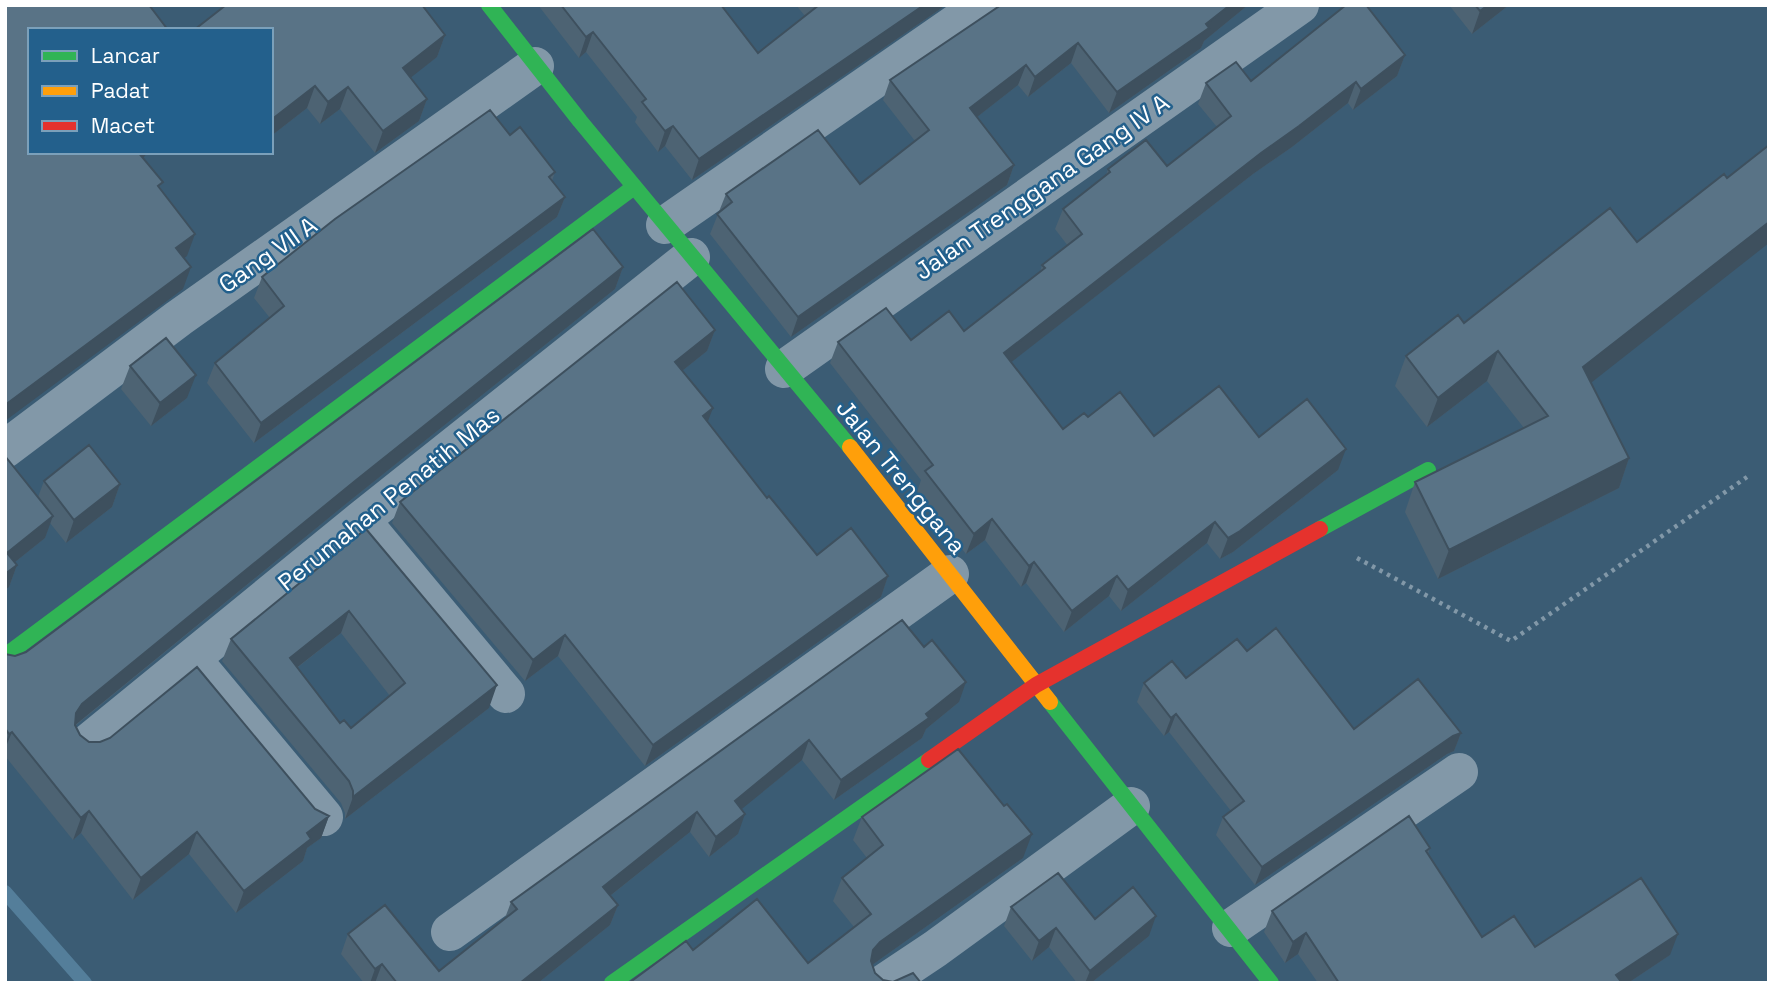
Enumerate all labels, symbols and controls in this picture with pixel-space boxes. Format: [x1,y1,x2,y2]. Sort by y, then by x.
legend [28,28,273,154]
text: Lancar [91,42,160,69]
text: Padat [91,77,150,104]
street label: Jalan Trenggana Gang IV A [908,87,1175,286]
text: Macet [91,112,155,139]
street label: Gang VII A [212,209,323,300]
street label: Jalan Trenggana [829,393,973,561]
street label: Perumahan Penatih Mas [271,399,506,598]

